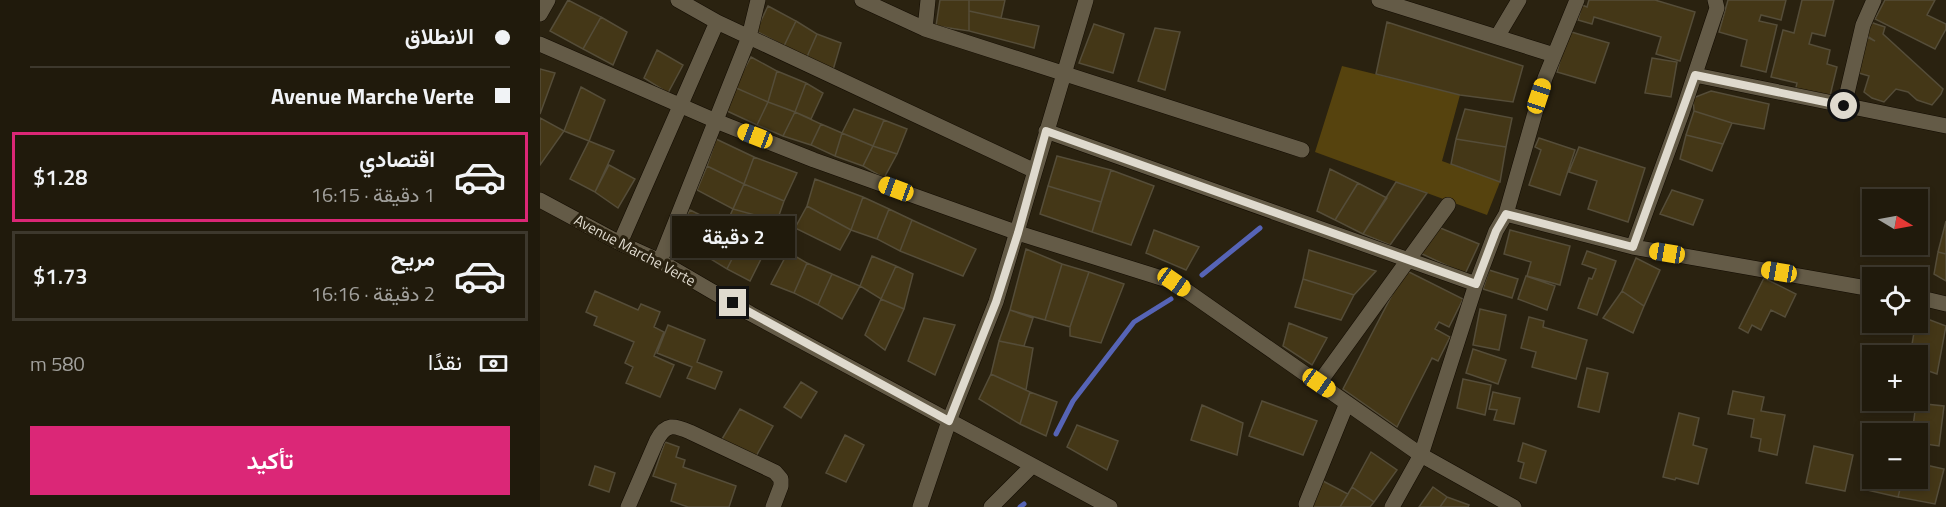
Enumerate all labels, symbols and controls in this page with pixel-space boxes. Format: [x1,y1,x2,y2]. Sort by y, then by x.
text: الانطلاق [405,19,474,53]
car [1525,76,1553,116]
text: Avenue Marche Verte [271,79,474,113]
route start [1830,92,1857,119]
car [735,121,775,151]
text: اقتصادي [359,142,435,176]
icon: car [453,150,507,204]
text: $1.28 [33,160,88,194]
car [876,174,916,204]
text: 1 دقيقة · 16:15 [311,179,435,210]
north arrow [1862,189,1928,255]
map controls [1862,189,1928,489]
street label: Avenue Marche Verte [570,208,700,292]
callout: 2 دقيقة [672,216,794,258]
text: 2 دقيقة [702,221,765,252]
text: مريح [391,241,435,275]
car [1648,241,1686,265]
icon: car [453,249,507,303]
text: $1.73 [33,259,88,293]
car [1760,260,1798,284]
car [1154,264,1194,300]
button: locate [1862,267,1928,333]
text: 2 دقيقة · 16:16 [311,278,435,309]
route end [719,289,746,316]
text: نقدًا [428,345,462,379]
button: + [1862,345,1928,411]
icon: cash [477,347,510,380]
text: 580 m [30,348,85,379]
car [1299,365,1339,401]
button: − [1862,423,1928,489]
button: تأكيد [30,426,510,495]

